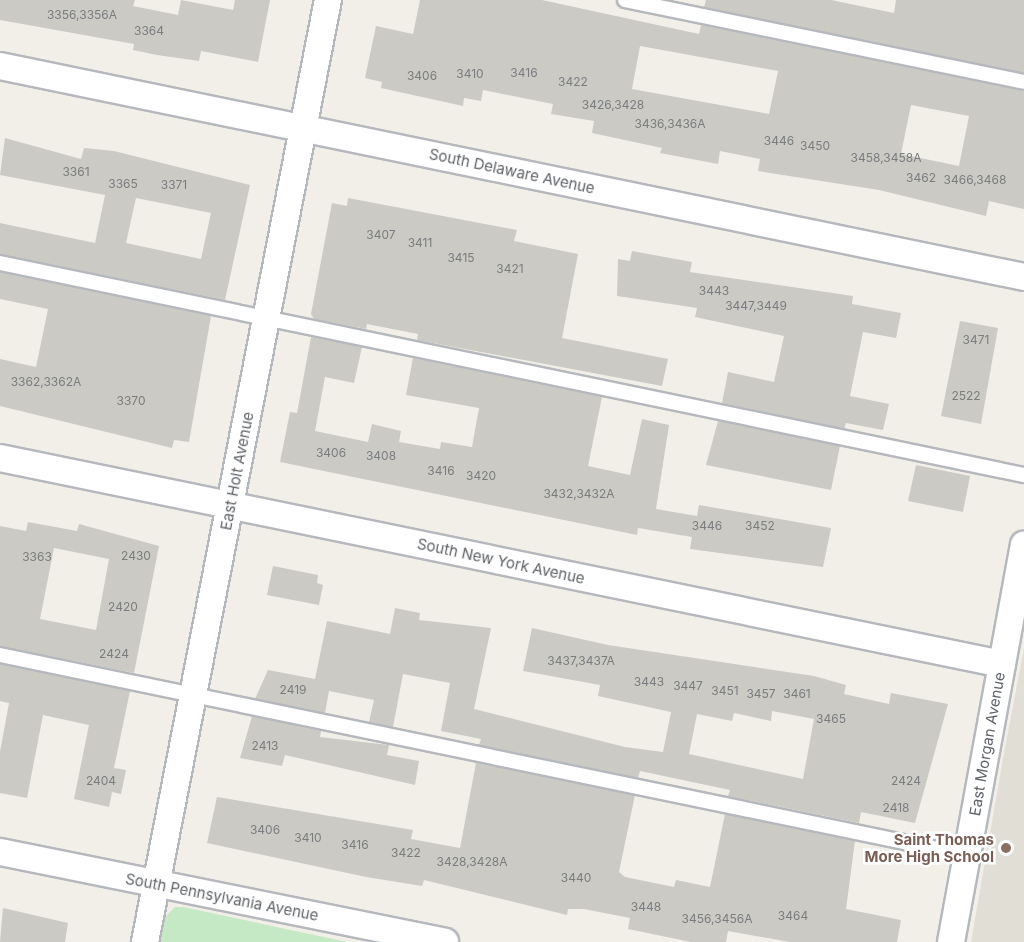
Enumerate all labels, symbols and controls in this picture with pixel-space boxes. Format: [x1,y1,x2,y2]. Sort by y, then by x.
house number: 3356,3356A [47,8,117,22]
house number: 3364 [134,24,164,38]
house number: 3416 [510,66,538,80]
house number: 3410 [456,67,484,81]
house number: 3406 [407,69,437,83]
house number: 3422 [558,75,588,89]
house number: 3426,3428 [582,98,644,112]
house number: 3436,3436A [634,117,706,131]
house number: 3446 [764,134,794,148]
house number: 3450 [800,139,830,153]
street label: South Delaware Avenue [428,145,596,197]
house number: 3458,3458A [851,151,921,165]
house number: 3361 [62,165,90,179]
house number: 3462 [906,171,936,185]
house number: 3466,3468 [944,173,1006,187]
house number: 3365 [108,177,138,191]
house number: 3371 [161,178,187,192]
house number: 3407 [366,228,396,242]
house number: 3411 [408,236,432,250]
house number: 3415 [447,251,475,265]
house number: 3421 [496,262,524,276]
house number: 3443 [699,284,729,298]
house number: 3447,3449 [725,299,787,313]
house number: 3471 [963,333,989,347]
house number: 3362,3362A [11,375,81,389]
house number: 2522 [951,389,981,403]
house number: 3370 [117,394,145,408]
street label: East Holt Avenue [217,410,257,532]
house number: 3406 [316,446,346,460]
house number: 3408 [366,449,396,463]
house number: 3416 [427,464,455,478]
house number: 3420 [466,469,496,483]
house number: 3432,3432A [543,487,615,501]
house number: 3446 [692,519,722,533]
house number: 3452 [745,519,775,533]
street label: South New York Avenue [416,534,586,588]
house number: 2430 [121,549,151,563]
house number: 3363 [22,550,52,564]
house number: 2420 [108,600,138,614]
house number: 2424 [99,647,129,661]
house number: 3437,3437A [547,654,615,668]
street label: East Morgan Avenue [965,671,1009,817]
house number: 3443 [634,675,664,689]
house number: 3447 [673,679,703,693]
house number: 2419 [280,683,306,697]
house number: 3451 [711,684,739,698]
house number: 3457 [746,687,776,701]
house number: 3461 [783,687,811,701]
house number: 3465 [816,712,846,726]
house number: 2413 [252,739,278,753]
house number: 2404 [86,774,116,788]
house number: 2424 [891,774,921,788]
house number: 2418 [883,801,909,815]
house number: 3406 [250,823,280,837]
place label: Saint Thomas More High School [865,830,994,865]
house number: 3410 [294,831,322,845]
house number: 3416 [341,838,369,852]
marker: Saint Thomas More High School [999,841,1013,855]
house number: 3422 [391,846,421,860]
house number: 3428,3428A [437,855,507,869]
street label: South Pennsylvania Avenue [124,869,320,925]
house number: 3440 [561,871,591,885]
house number: 3448 [631,900,661,914]
house number: 3464 [778,909,808,923]
house number: 3456,3456A [682,912,752,926]

